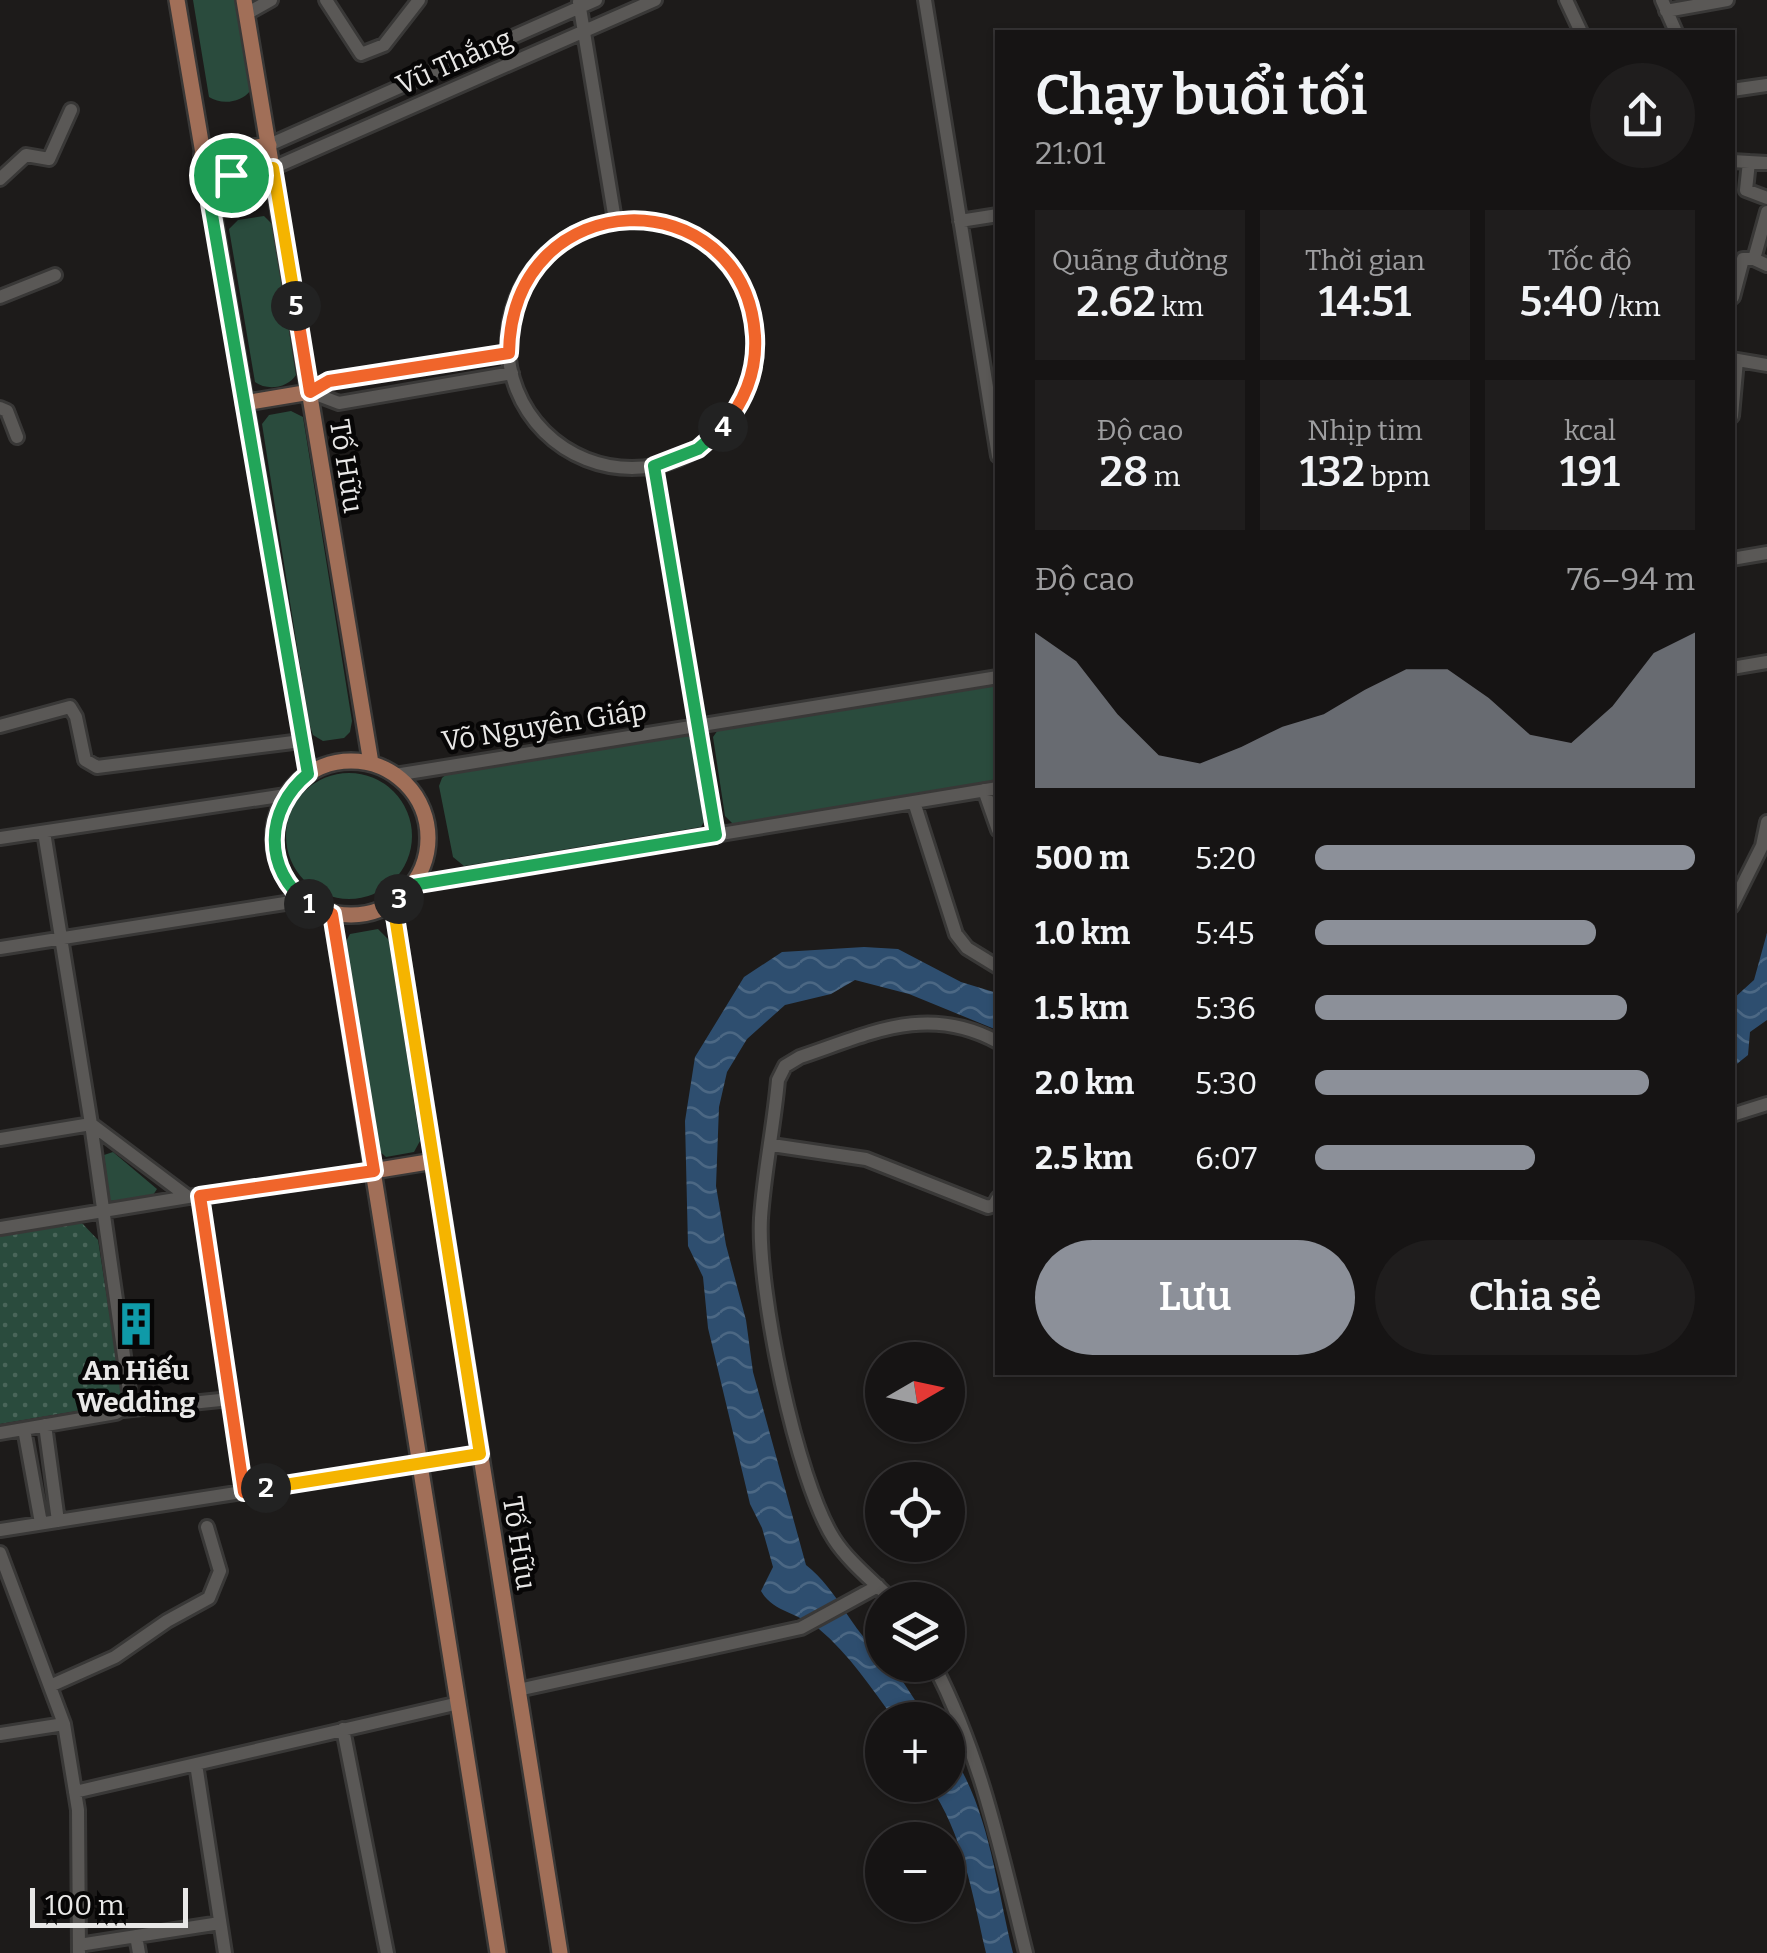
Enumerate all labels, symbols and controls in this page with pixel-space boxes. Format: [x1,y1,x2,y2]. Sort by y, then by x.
street label: Vũ Thắng [391,21,517,102]
text: Chạy buổi tối [1035,63,1368,129]
button: share [1590,63,1695,168]
pin [189,133,274,218]
text: 21:01 [1035,134,1106,172]
icon: arrive [204,148,259,203]
text: Quãng đường [1052,244,1228,277]
text: Thời gian [1305,244,1425,277]
text: Tốc độ [1548,244,1632,277]
text: 2.62 [1076,277,1156,327]
text: 14:51 [1319,277,1411,327]
text: 5:40 [1519,277,1604,327]
pin: 5 [271,281,321,331]
text: 5 [288,289,304,322]
text: km [1156,290,1204,323]
text: /km [1604,290,1661,323]
pin: 4 [698,402,748,452]
text: 4 [714,410,732,443]
text: Độ cao [1097,414,1183,447]
text: Nhịp tim [1307,414,1423,447]
text: kcal [1564,414,1616,447]
street label: Tố Hữu [323,417,370,515]
text: 28 [1100,447,1148,497]
text: 132 [1300,447,1365,497]
text: 191 [1560,447,1620,497]
text: m [1148,460,1181,493]
text: bpm [1365,460,1430,493]
text: Độ cao [1035,560,1134,598]
text: 76–94 m [1567,560,1695,598]
street label: Võ Nguyên Giáp [439,693,649,758]
text: 500 m [1035,839,1129,877]
text: 5:20 [1195,839,1257,877]
pin: 3 [374,874,424,924]
pin: 1 [284,879,334,929]
text: 3 [391,882,407,915]
text: 1 [303,887,315,920]
text: 1.0 km [1035,914,1130,952]
text: 5:45 [1195,914,1255,952]
text: 1.5 km [1035,989,1129,1027]
text: 5:36 [1195,989,1256,1027]
text: 2.0 km [1035,1064,1134,1102]
text: 5:30 [1195,1064,1258,1102]
text: 2.5 km [1035,1139,1133,1177]
text: 6:07 [1195,1139,1257,1177]
button: Lưu [1035,1240,1355,1355]
button: Chia sẻ [1375,1240,1695,1355]
building icon: An Hiếu Wedding [112,1300,160,1348]
north arrow [865,1342,965,1442]
map controls [865,1342,965,1922]
place label: An Hiếu Wedding [77,1354,195,1419]
button: locate [865,1462,965,1562]
pin: 2 [241,1463,291,1513]
text: 2 [258,1471,274,1504]
street label: Tố Hữu [496,1494,543,1592]
button: layers [865,1582,965,1682]
button: + [865,1702,965,1802]
button: − [865,1822,965,1922]
scale bar [30,1883,188,1928]
text: 100 m [45,1889,125,1922]

